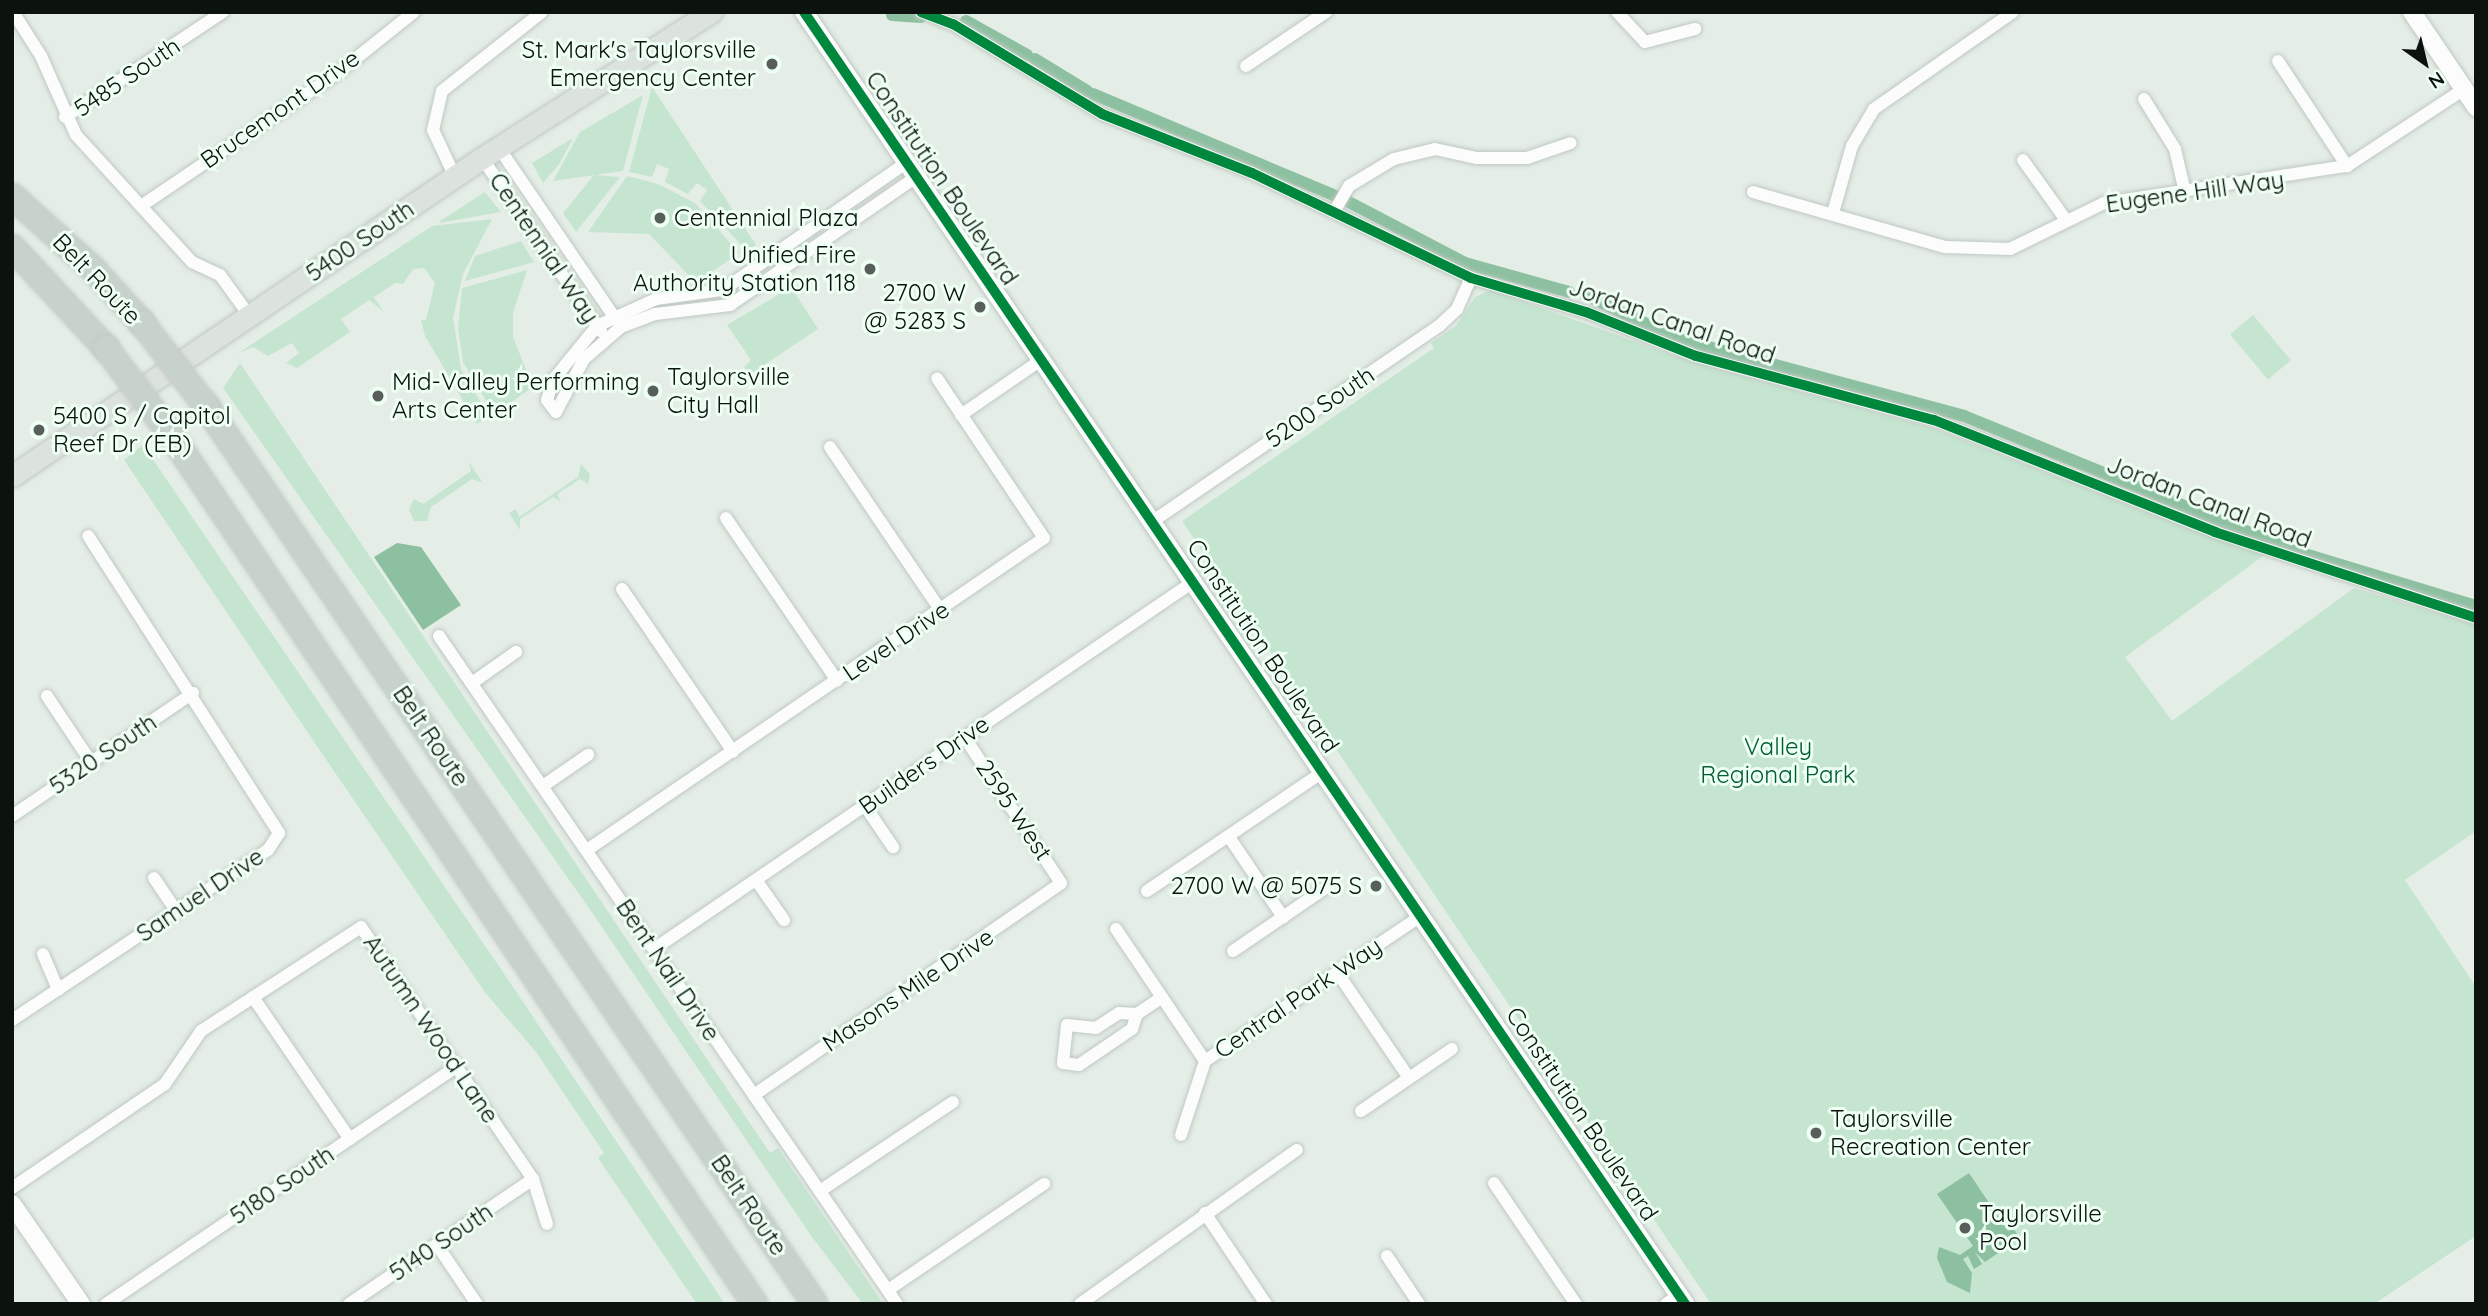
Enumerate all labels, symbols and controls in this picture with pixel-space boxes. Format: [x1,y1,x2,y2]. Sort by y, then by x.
north arrow [2390,28,2460,98]
street label: 5485 South [68,31,186,123]
place label: St. Mark's Taylorsville Emergency Center [522,36,756,92]
street label: Brucemont Drive [195,44,365,174]
marker: St. Mark's Taylorsville Emergency Center [762,54,782,74]
street label: Constitution Boulevard [860,66,1024,290]
text: N [2424,67,2449,94]
street label: Eugene Hill Way [2104,165,2286,219]
street label: Centennial Way [483,167,605,329]
street label: 5400 South [300,194,420,288]
place label: Centennial Plaza [674,204,859,232]
marker: Centennial Plaza [652,210,668,226]
street label: Belt Route [47,228,147,330]
place label: Unified Fire Authority Station 118 [633,241,856,297]
marker: Unified Fire Authority Station 118 [862,261,878,277]
street label: Jordan Canal Road [1565,272,1779,370]
place label: 2700 W @ 5283 S [864,279,966,335]
marker: 2700 W @ 5283 S [972,299,988,315]
street label: 5200 South [1260,360,1380,454]
place label: Taylorsville City Hall [667,363,790,419]
place label: Mid-Valley Performing Arts Center [392,368,640,424]
marker: Taylorsville City Hall [645,383,661,399]
marker: Mid-Valley Performing Arts Center [370,388,386,404]
place label: 5400 S / Capitol Reef Dr (EB) [53,402,231,458]
marker: 5400 S / Capitol Reef Dr (EB) [31,422,47,438]
street label: Jordan Canal Road [2103,450,2315,554]
street label: Constitution Boulevard [1181,534,1345,758]
street label: Level Drive [837,595,955,687]
street label: Belt Route [387,680,475,792]
street label: 5320 South [44,708,162,800]
street label: Builders Drive [853,709,995,821]
park label: Valley Regional Park [1700,733,1856,789]
street label: 2595 West [970,754,1058,866]
street label: Samuel Drive [131,842,269,948]
place label: 2700 W @ 5075 S [1171,872,1362,900]
marker: 2700 W @ 5075 S [1368,878,1384,894]
street label: Bent Nail Drive [610,894,726,1046]
street label: Masons Mile Drive [817,922,999,1058]
street label: Autumn Wood Lane [357,929,505,1129]
street label: Central Park Way [1209,931,1387,1065]
street label: Constitution Boulevard [1500,1002,1664,1226]
place label: Taylorsville Recreation Center [1830,1105,2031,1161]
marker: Taylorsville Recreation Center [1808,1125,1824,1141]
street label: 5180 South [225,1140,339,1230]
street label: Belt Route [705,1149,793,1261]
street label: 5140 South [384,1197,498,1287]
place label: Taylorsville Pool [1979,1200,2102,1256]
marker: Taylorsville Pool [1957,1220,1973,1236]

